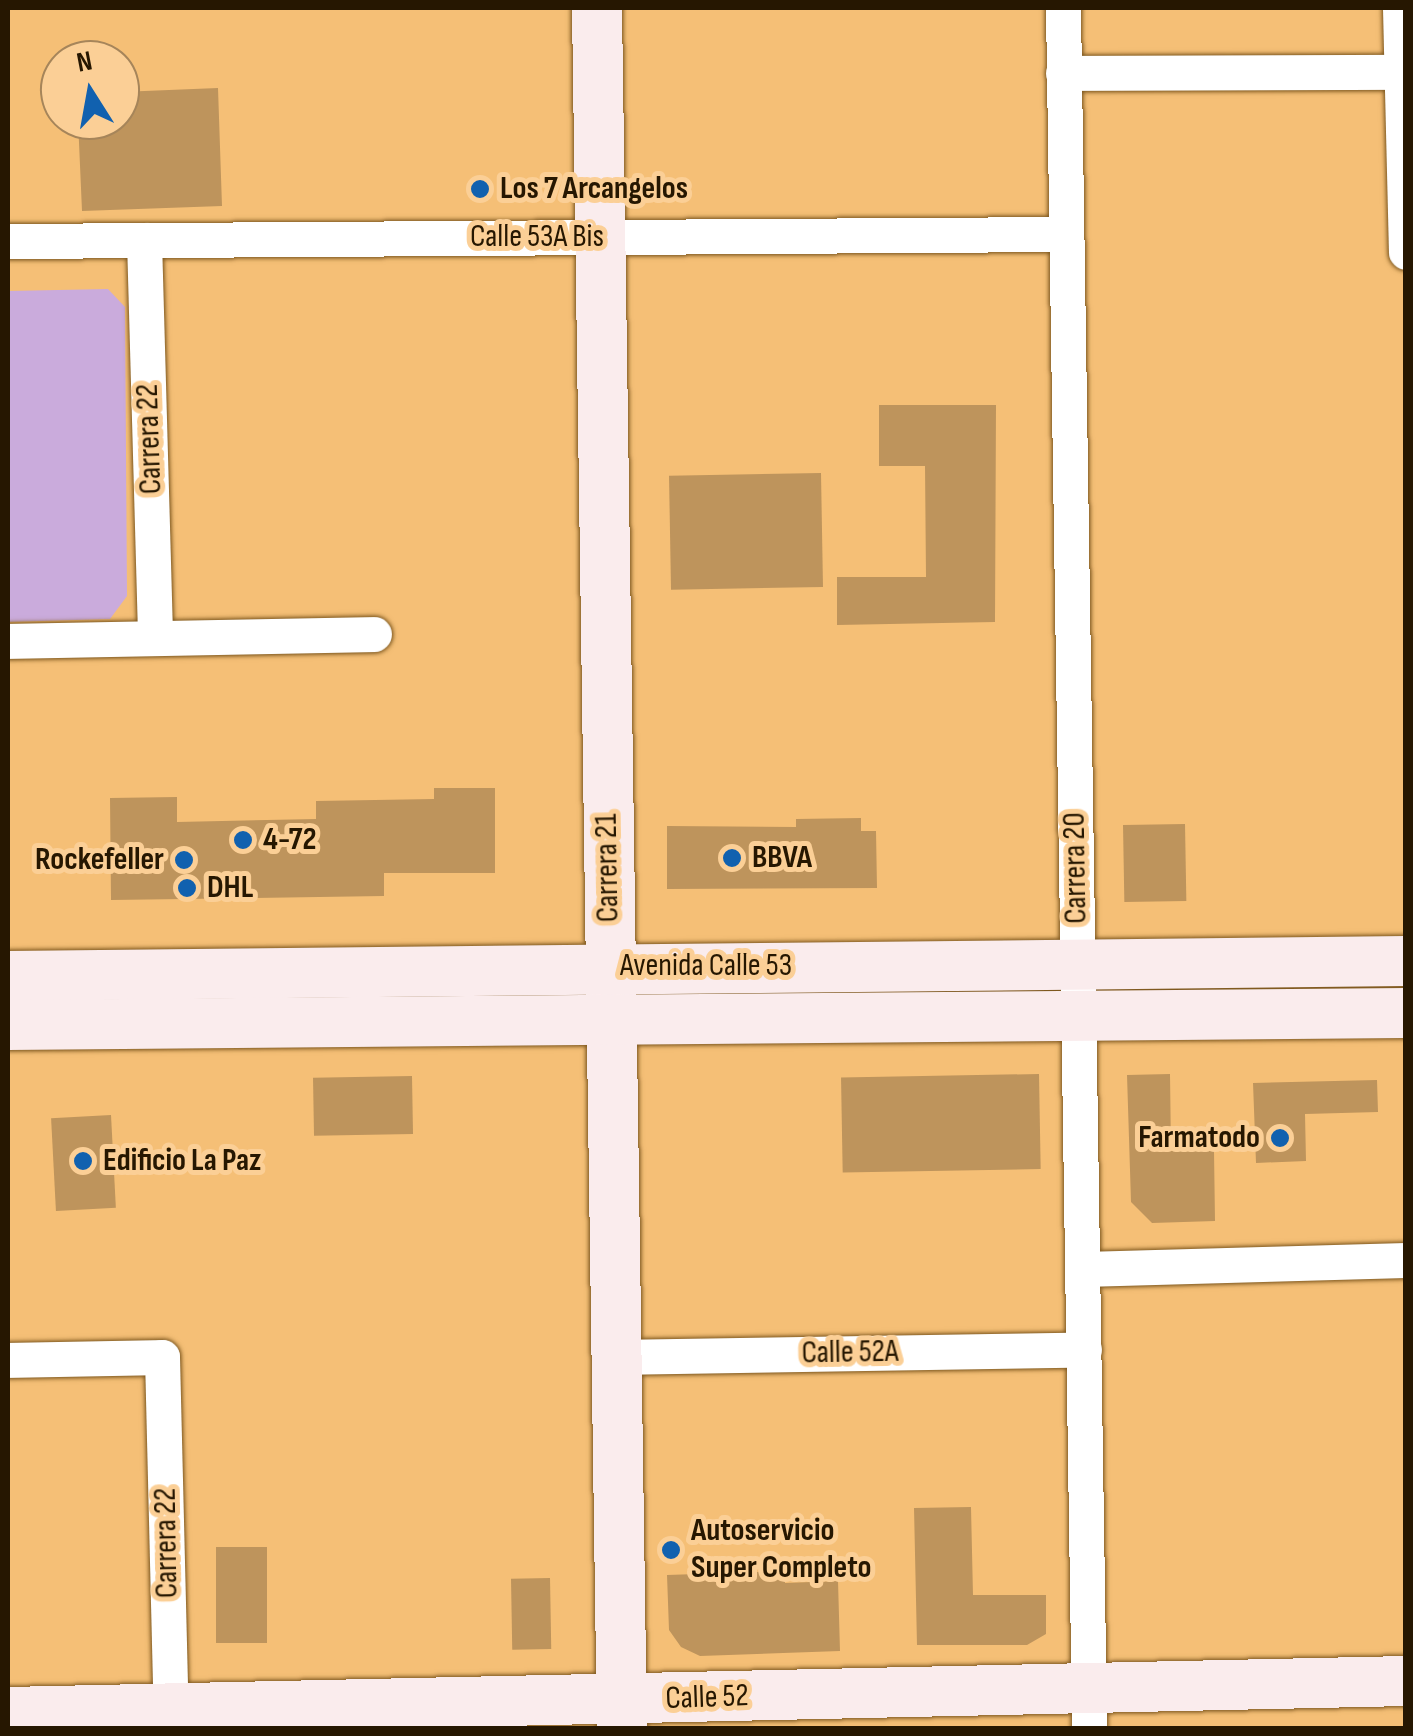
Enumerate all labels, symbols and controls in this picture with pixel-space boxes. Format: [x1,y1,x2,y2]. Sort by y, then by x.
north arrow [40,40,140,140]
text: N [74,44,95,80]
place label: Los 7 Arcangelos [500,170,688,208]
marker: Los 7 Arcangelos [469,178,491,200]
street label: Calle 53A Bis [470,218,604,256]
street label: Carrera 22 [129,383,171,495]
street label: Carrera 20 [1056,812,1096,924]
street label: Carrera 21 [588,813,628,923]
place label: 4-72 [263,821,316,859]
marker: 4-72 [232,829,254,851]
place label: BBVA [752,839,812,877]
place label: Rockefeller [35,841,164,879]
marker: BBVA [721,847,743,869]
marker: Rockefeller [173,849,195,871]
place label: DHL [207,869,253,907]
marker: DHL [176,877,198,899]
street label: Avenida Calle 53 [620,947,792,985]
place label: Farmatodo [1138,1119,1260,1157]
marker: Farmatodo [1269,1127,1291,1149]
place label: Edificio La Paz [103,1142,261,1180]
marker: Edificio La Paz [72,1150,94,1172]
street label: Calle 52A [801,1333,899,1373]
street label: Carrera 22 [147,1487,187,1599]
place label: Autoservicio Super Completo [691,1513,871,1588]
marker: Autoservicio Super Completo [660,1539,682,1561]
street label: Calle 52 [665,1677,749,1719]

